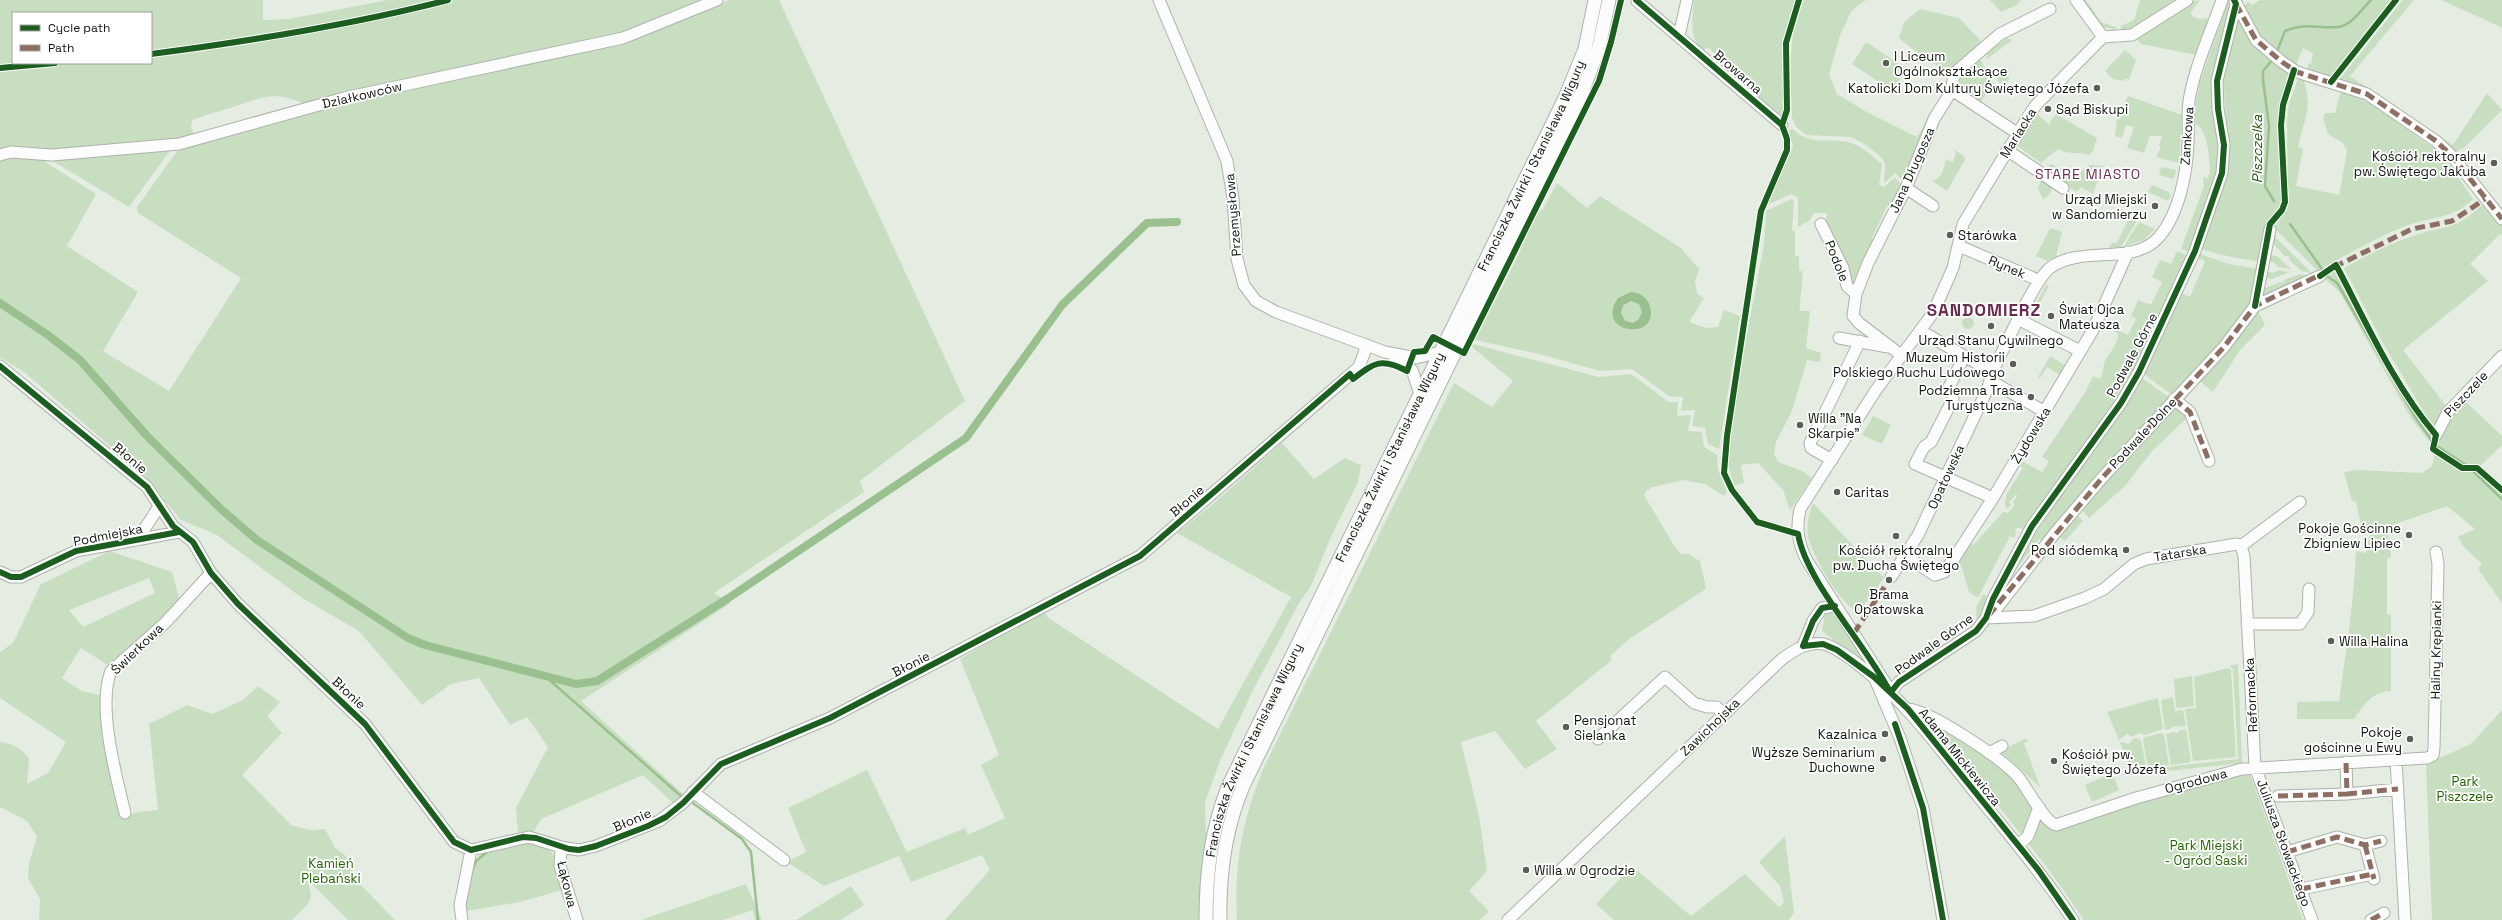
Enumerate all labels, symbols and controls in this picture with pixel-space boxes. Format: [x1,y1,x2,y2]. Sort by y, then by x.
legend [12,12,152,64]
text: Cycle path [48,20,110,36]
text: Path [48,40,74,56]
street label: Browarna [1710,46,1766,98]
place label: I Liceum Ogólnokształcące [1894,48,2007,80]
street label: Franciszka Żwirki i Stanisława Wigury [1473,57,1588,274]
marker: I Liceum Ogólnokształcące [1881,58,1891,68]
street label: Działkowców [320,78,404,112]
place label: Katolicki Dom Kultury Świętego Józefa [1848,80,2090,97]
marker: Katolicki Dom Kultury Świętego Józefa [2092,83,2102,93]
place label: Sąd Biskupi [2056,101,2128,118]
street label: Mariacka [1996,104,2040,161]
marker: Sąd Biskupi [2043,104,2053,114]
street label: Zamkowa [2176,106,2198,166]
water label: Piszczelka [2248,114,2266,183]
street label: Jana Długosza [1885,124,1939,216]
place label: Kościół rektoralny pw. Świętego Jakuba [2354,148,2487,180]
marker: Kościół rektoralny pw. Świętego Jakuba [2489,158,2499,168]
district label: STARE MIASTO [2035,165,2141,183]
street label: Przemysłowa [1221,172,1245,257]
place label: Urząd Miejski w Sandomierzu [2052,191,2147,223]
marker: Urząd Miejski w Sandomierzu [2150,201,2160,211]
place label: Starówka [1958,227,2017,244]
marker: Starówka [1945,230,1955,240]
street label: Podole [1821,238,1853,284]
street label: Rynek [1986,252,2028,282]
district label: SANDOMIERZ [1927,299,2041,321]
place label: Świat Ojca Mateusza [2059,301,2125,333]
street label: Podwale Górne [2103,310,2161,400]
marker: Świat Ojca Mateusza [2046,311,2056,321]
marker: Urząd Stanu Cywilnego [1986,321,1996,331]
place label: Urząd Stanu Cywilnego [1919,332,2063,349]
street label: Franciszka Żwirki i Stanisława Wigury [1331,349,1448,565]
place label: Muzeum Historii Polskiego Ruchu Ludowego [1833,349,2005,381]
marker: Muzeum Historii Polskiego Ruchu Ludowego [2008,359,2018,369]
street label: Piszczele [2440,367,2492,421]
place label: Podziemna Trasa Turystyczna [1919,382,2024,414]
marker: Podziemna Trasa Turystyczna [2026,392,2036,402]
street label: Podwale Dolne [2106,394,2180,472]
street label: Żydowska [2007,403,2055,466]
place label: Willa "Na Skarpie" [1808,410,1862,442]
marker: Willa "Na Skarpie" [1795,420,1805,430]
street label: Błonie [109,439,151,477]
street label: Opatowska [1924,442,1969,512]
street label: Błonie [1166,481,1208,521]
place label: Caritas [1845,484,1889,501]
marker: Caritas [1832,487,1842,497]
street label: Podmiejska [72,520,145,550]
place label: Pokoje Gościnne Zbigniew Lipiec [2298,520,2401,552]
marker: Pokoje Gościnne Zbigniew Lipiec [2404,530,2414,540]
marker: Kościół rektoralny pw. Ducha Świętego [1891,531,1901,541]
street label: Tatarska [2153,540,2208,566]
place label: Kościół rektoralny pw. Ducha Świętego [1833,542,1959,574]
place label: Pod siódemką [2031,542,2119,559]
marker: Pod siódemką [2121,545,2131,555]
marker: Brama Opatowska [1884,575,1894,585]
place label: Brama Opatowska [1854,586,1924,618]
street label: Haliny Krępianki [2427,600,2445,700]
street label: Podwale Górne [1891,610,1977,678]
street label: Świerkowa [107,619,167,678]
place label: Willa Halina [2339,633,2409,650]
marker: Willa Halina [2326,636,2336,646]
street label: Franciszka Żwirki i Stanisława Wigury [1202,640,1306,858]
street label: Błonie [889,647,933,681]
street label: Reformacka [2241,657,2261,733]
street label: Błonie [328,673,370,713]
street label: Zawichojska [1677,694,1744,760]
street label: Adama Mickiewicza [1915,704,2005,810]
place label: Pensjonat Sielanka [1574,712,1636,744]
marker: Pensjonat Sielanka [1561,722,1571,732]
place label: Pokoje gościnne u Ewy [2304,724,2402,756]
place label: Kazalnica [1818,726,1878,743]
marker: Kazalnica [1880,729,1890,739]
marker: Pokoje gościnne u Ewy [2405,734,2415,744]
place label: Wyższe Seminarium Duchowne [1752,744,1875,776]
place label: Kościół pw. Świętego Józefa [2062,746,2167,778]
marker: Wyższe Seminarium Duchowne [1878,754,1888,764]
marker: Kościół pw. Świętego Józefa [2049,756,2059,766]
street label: Ogrodowa [2163,764,2230,797]
park label: Park Piszczele [2436,773,2494,805]
street label: Juliusza Słowackiego [2253,777,2315,909]
street label: Błonie [610,804,654,836]
park label: Park Miejski - Ogród Saski [2165,837,2247,869]
park label: Kamień Plebański [301,855,361,887]
street label: Łąkowa [553,859,581,910]
place label: Willa w Ogrodzie [1534,862,1635,879]
marker: Willa w Ogrodzie [1521,865,1531,875]

